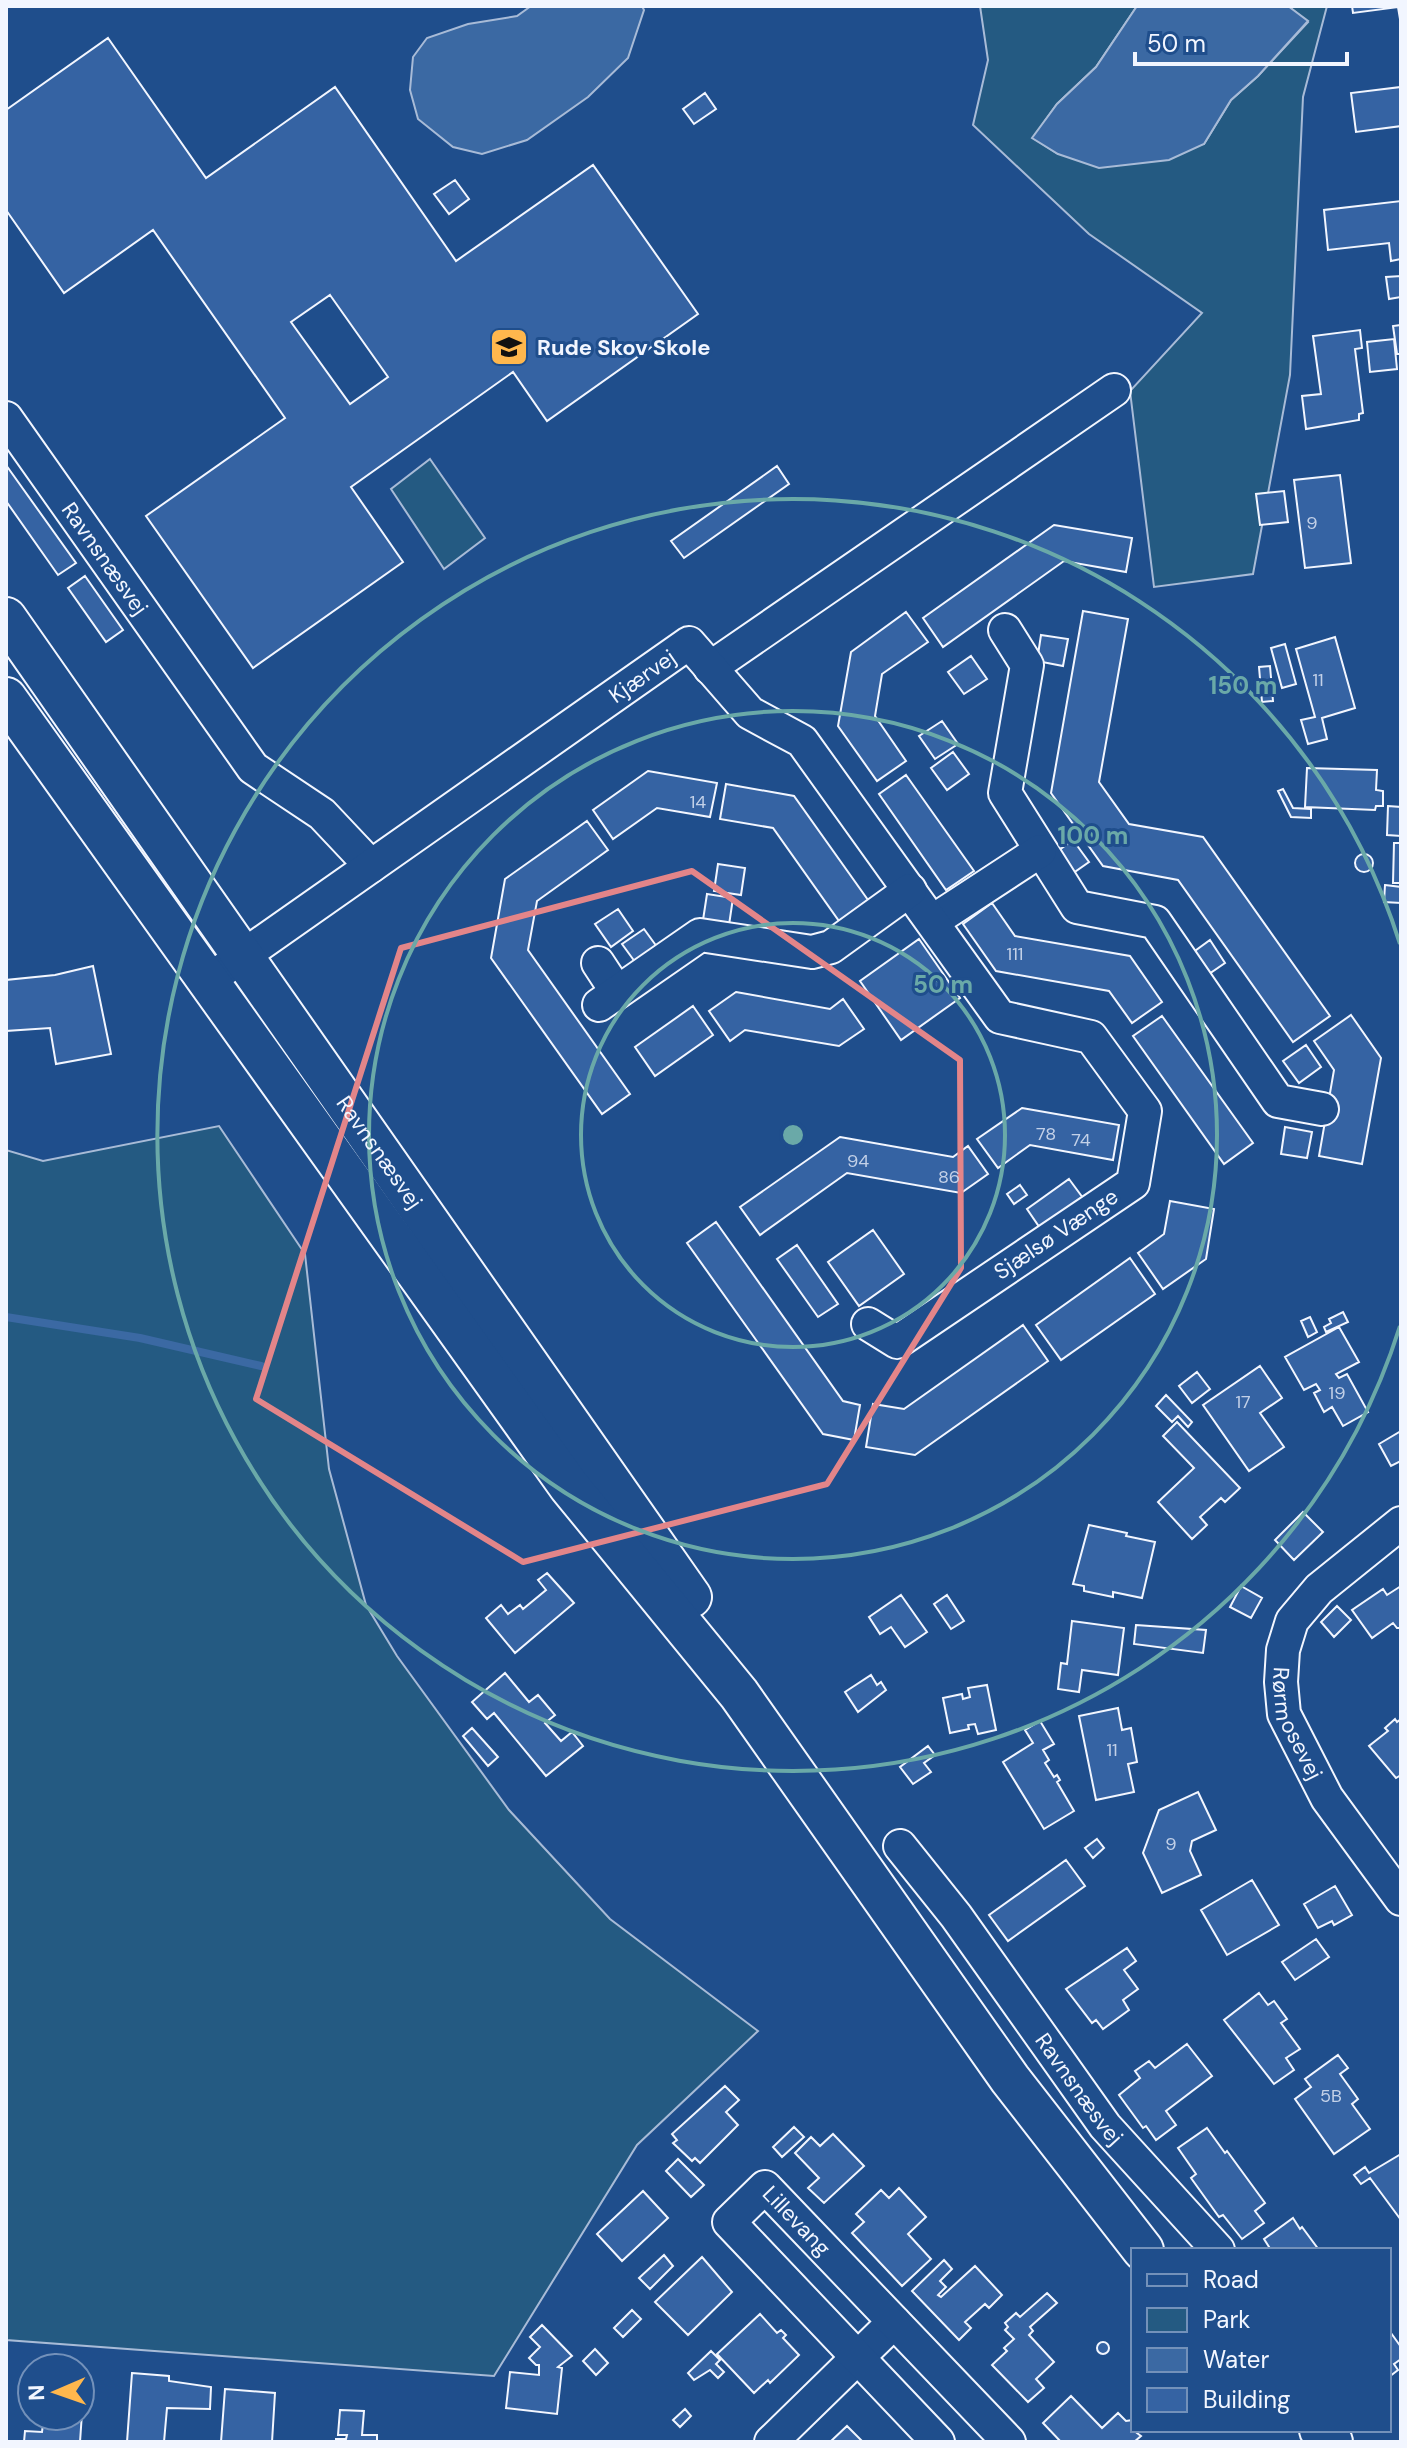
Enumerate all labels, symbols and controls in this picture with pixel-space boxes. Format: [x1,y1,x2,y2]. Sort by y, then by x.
scale bar [1135,16,1347,66]
text: 50 m [1147,28,1206,59]
school or university icon: Rude Skov Skole [488,326,530,368]
place label: Rude Skov Skole [537,333,710,362]
street label: Ravnsnæsvej [55,496,155,621]
house number: 9 [1306,511,1318,535]
street label: Kjærvej [603,642,681,709]
house number: 11 [1312,668,1324,692]
text: 150 m [1209,670,1277,701]
house number: 14 [690,790,706,814]
text: 100 m [1058,820,1128,851]
house number: 111 [1007,942,1023,966]
text: 50 m [913,969,973,1000]
street label: Ravnsnæsvej [330,1090,429,1214]
centre of rings [779,1121,807,1149]
house number: 78 [1036,1122,1056,1146]
house number: 74 [1071,1128,1091,1152]
house number: 94 [847,1149,869,1173]
house number: 86 [938,1165,960,1189]
street label: Sjælsø Vænge [988,1182,1124,1286]
house number: 19 [1329,1381,1345,1405]
house number: 17 [1235,1390,1251,1414]
street label: Rørmosevej [1266,1666,1330,1785]
house number: 11 [1106,1738,1118,1762]
house number: 9 [1165,1832,1177,1856]
street label: Ravnsnæsvej [1029,2027,1130,2151]
house number: 5B [1320,2084,1342,2108]
street label: Lillevang [757,2179,837,2262]
legend [1131,2248,1391,2432]
text: Road [1203,2264,1259,2295]
text: Park [1203,2304,1250,2335]
text: Water [1203,2344,1269,2375]
north arrow [16,2352,96,2432]
text: N [22,2384,51,2401]
text: Building [1203,2384,1290,2415]

